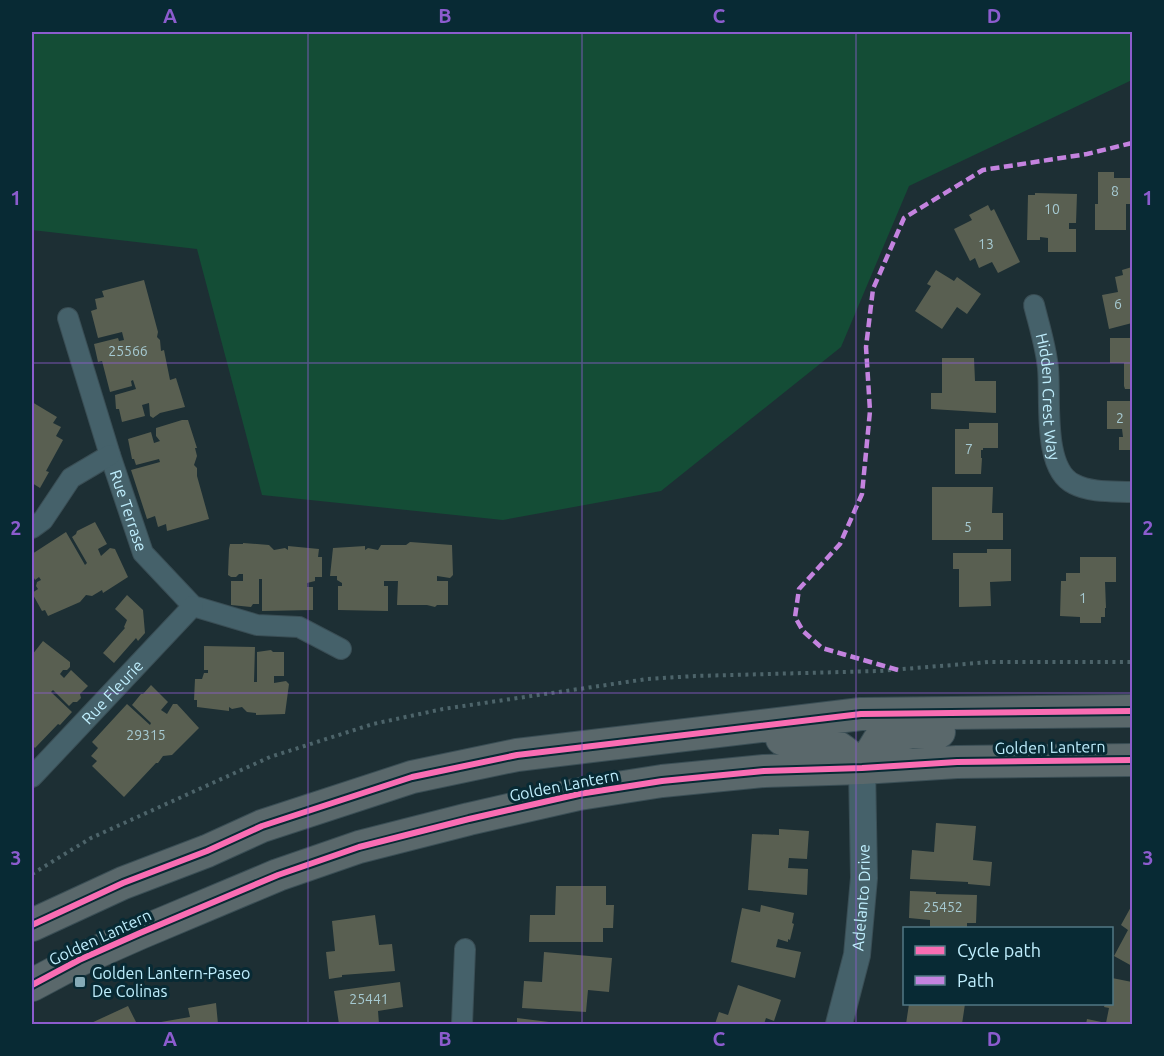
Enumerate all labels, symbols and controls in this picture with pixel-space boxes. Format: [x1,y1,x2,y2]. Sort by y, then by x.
text: A [163,4,177,27]
text: B [438,4,452,27]
text: C [713,4,726,27]
text: D [987,4,1001,27]
house number: 8 [1111,183,1119,199]
text: 1 [10,186,22,209]
text: 1 [1142,186,1154,209]
house number: 10 [1044,201,1060,217]
house number: 13 [978,236,994,252]
house number: 6 [1114,296,1122,312]
street label: Hidden Crest Way [1033,331,1064,463]
house number: 25566 [108,343,148,359]
house number: 2 [1116,410,1124,426]
house number: 7 [965,441,973,457]
street label: Rue Terrase [107,468,151,554]
text: 2 [10,516,22,539]
text: 2 [1142,516,1154,539]
house number: 5 [964,519,972,535]
house number: 1 [1079,590,1087,606]
street label: Rue Fleurie [78,656,147,727]
house number: 29315 [126,727,166,743]
street label: Golden Lantern [994,737,1106,757]
street label: Golden Lantern [508,766,620,804]
street label: Adelanto Drive [848,844,873,952]
text: 3 [10,846,22,869]
text: 3 [1142,846,1154,869]
house number: 25452 [923,899,963,915]
street label: Golden Lantern [46,905,154,969]
legend [903,927,1113,1005]
text: Cycle path [957,940,1041,960]
place label: Golden Lantern-Paseo De Colinas [92,964,250,1000]
text: Path [957,970,994,990]
marker: Golden Lantern-Paseo De Colinas [73,975,87,989]
house number: 25441 [349,991,389,1007]
text: A [163,1027,177,1050]
text: B [438,1027,452,1050]
text: C [713,1027,726,1050]
text: D [987,1027,1001,1050]

